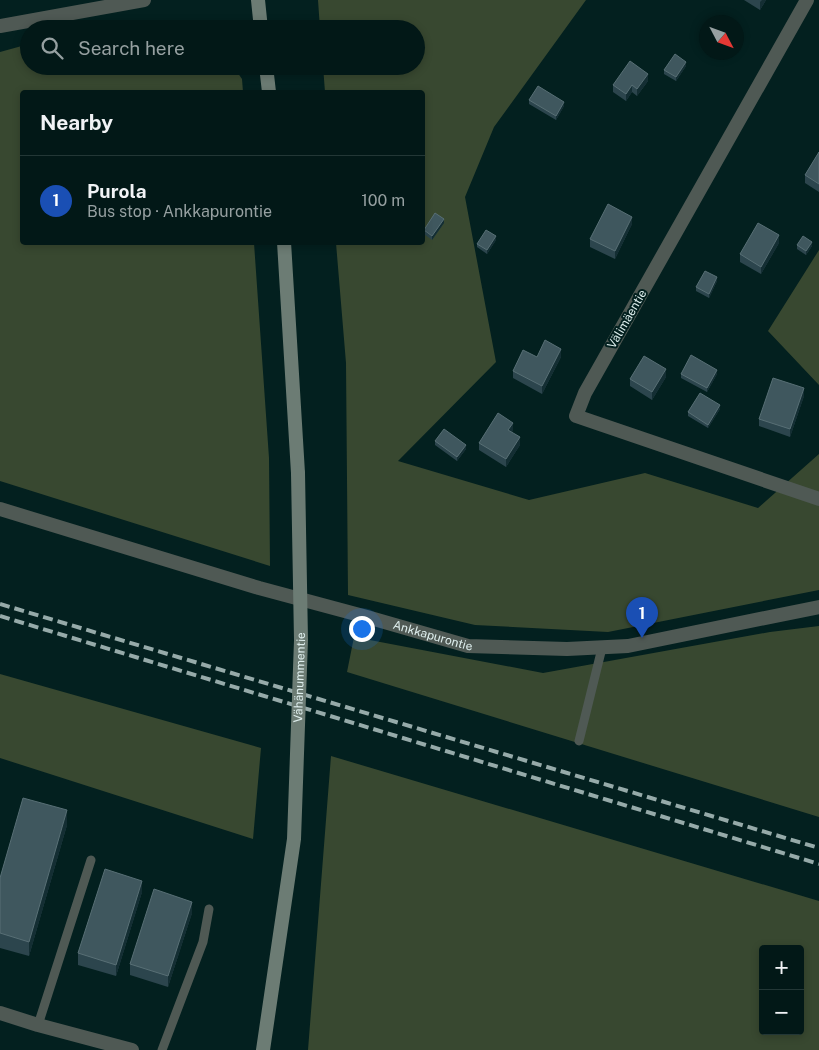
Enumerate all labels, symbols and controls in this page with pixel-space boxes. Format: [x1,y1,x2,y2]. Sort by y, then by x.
north arrow [699,15,744,60]
search box [20,20,425,75]
icon: search [38,34,66,62]
text: Search here [78,37,185,59]
text: Nearby [40,110,113,135]
text: Purola [87,180,146,202]
text: 1 [53,191,59,210]
text: 100 m [361,191,405,210]
text: Bus stop · Ankkapurontie [87,202,272,221]
street label: Välimäentie [605,287,650,351]
pin: 1 [626,597,658,638]
your location [349,616,375,642]
street label: Ankkapurontie [391,618,473,653]
street label: Vähänummentie [291,632,308,723]
map controls [759,945,804,1035]
button: + [759,945,804,990]
button: − [759,990,804,1035]

